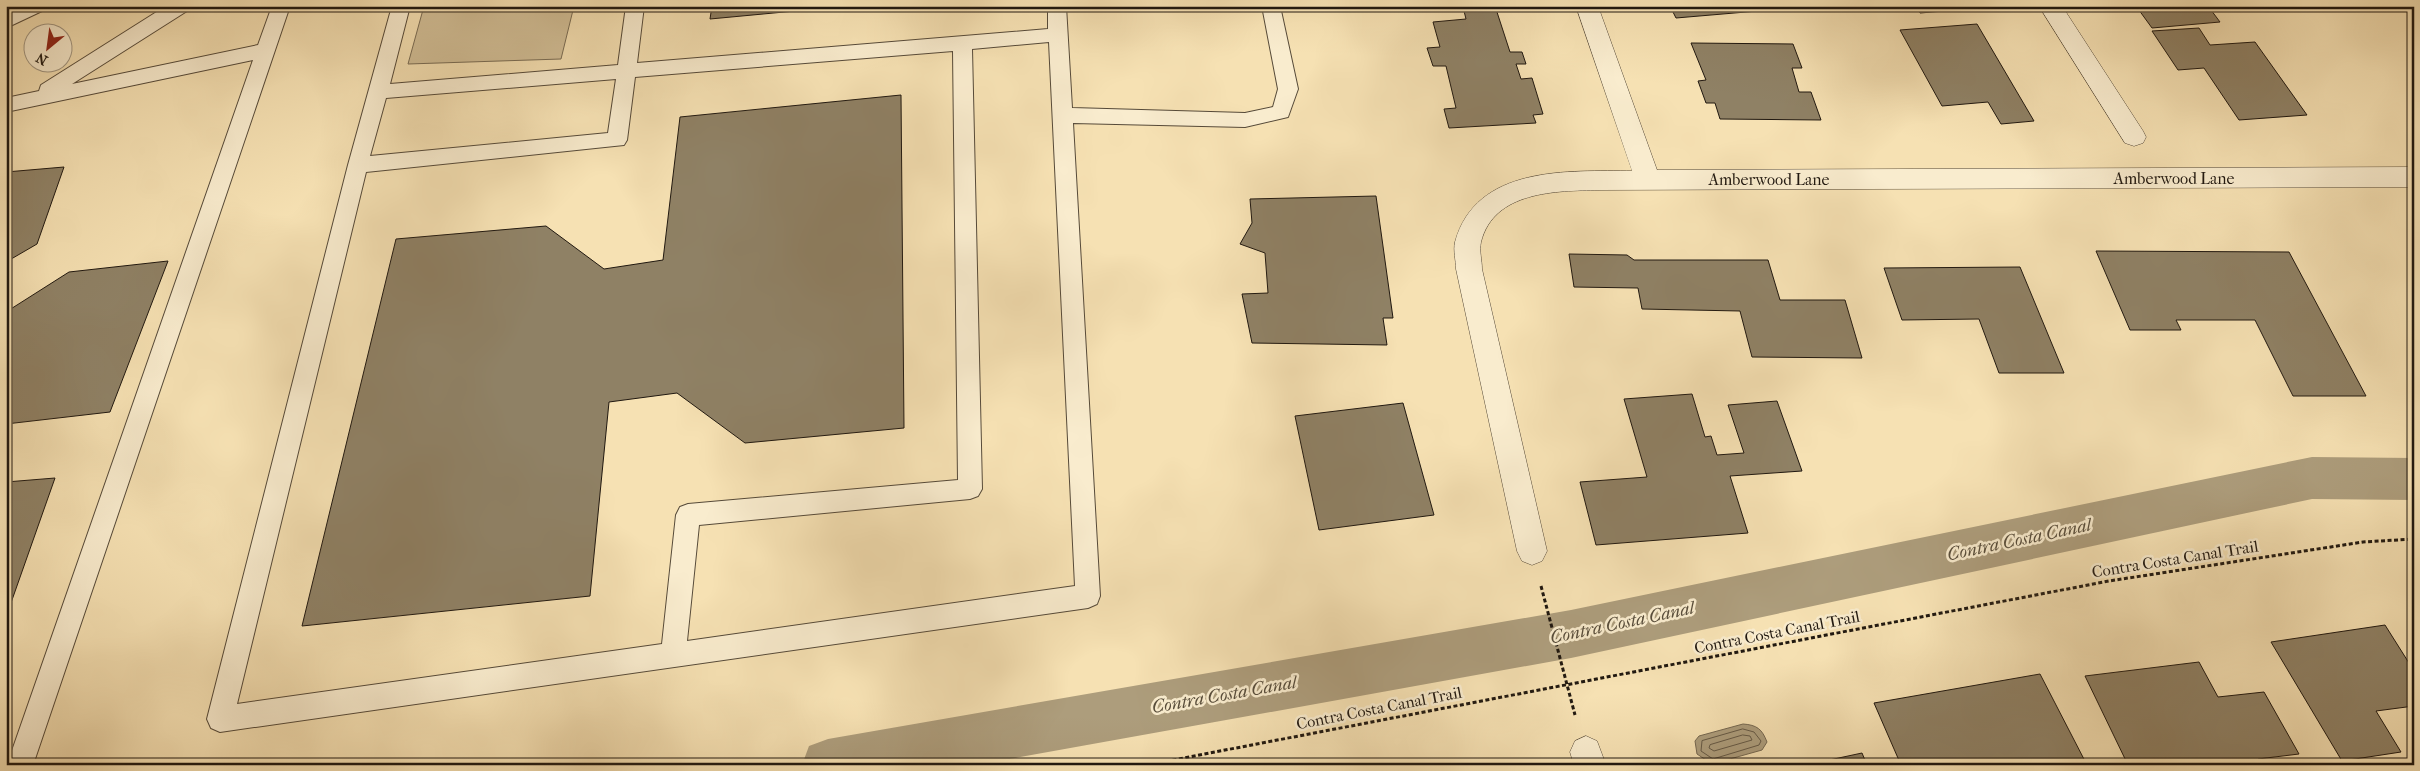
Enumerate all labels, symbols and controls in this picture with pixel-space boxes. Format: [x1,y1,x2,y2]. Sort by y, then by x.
north arrow [22,22,72,72]
text: N [33,49,51,69]
street label: Amberwood Lane [2113,169,2235,188]
street label: Amberwood Lane [1708,170,1830,189]
water label: Contra Costa Canal [1945,514,2095,565]
street label: Contra Costa Canal Trail [2090,536,2260,582]
water label: Contra Costa Canal [1548,597,1698,648]
street label: Contra Costa Canal Trail [1693,607,1862,657]
water label: Contra Costa Canal [1150,672,1300,718]
street label: Contra Costa Canal Trail [1295,683,1464,733]

